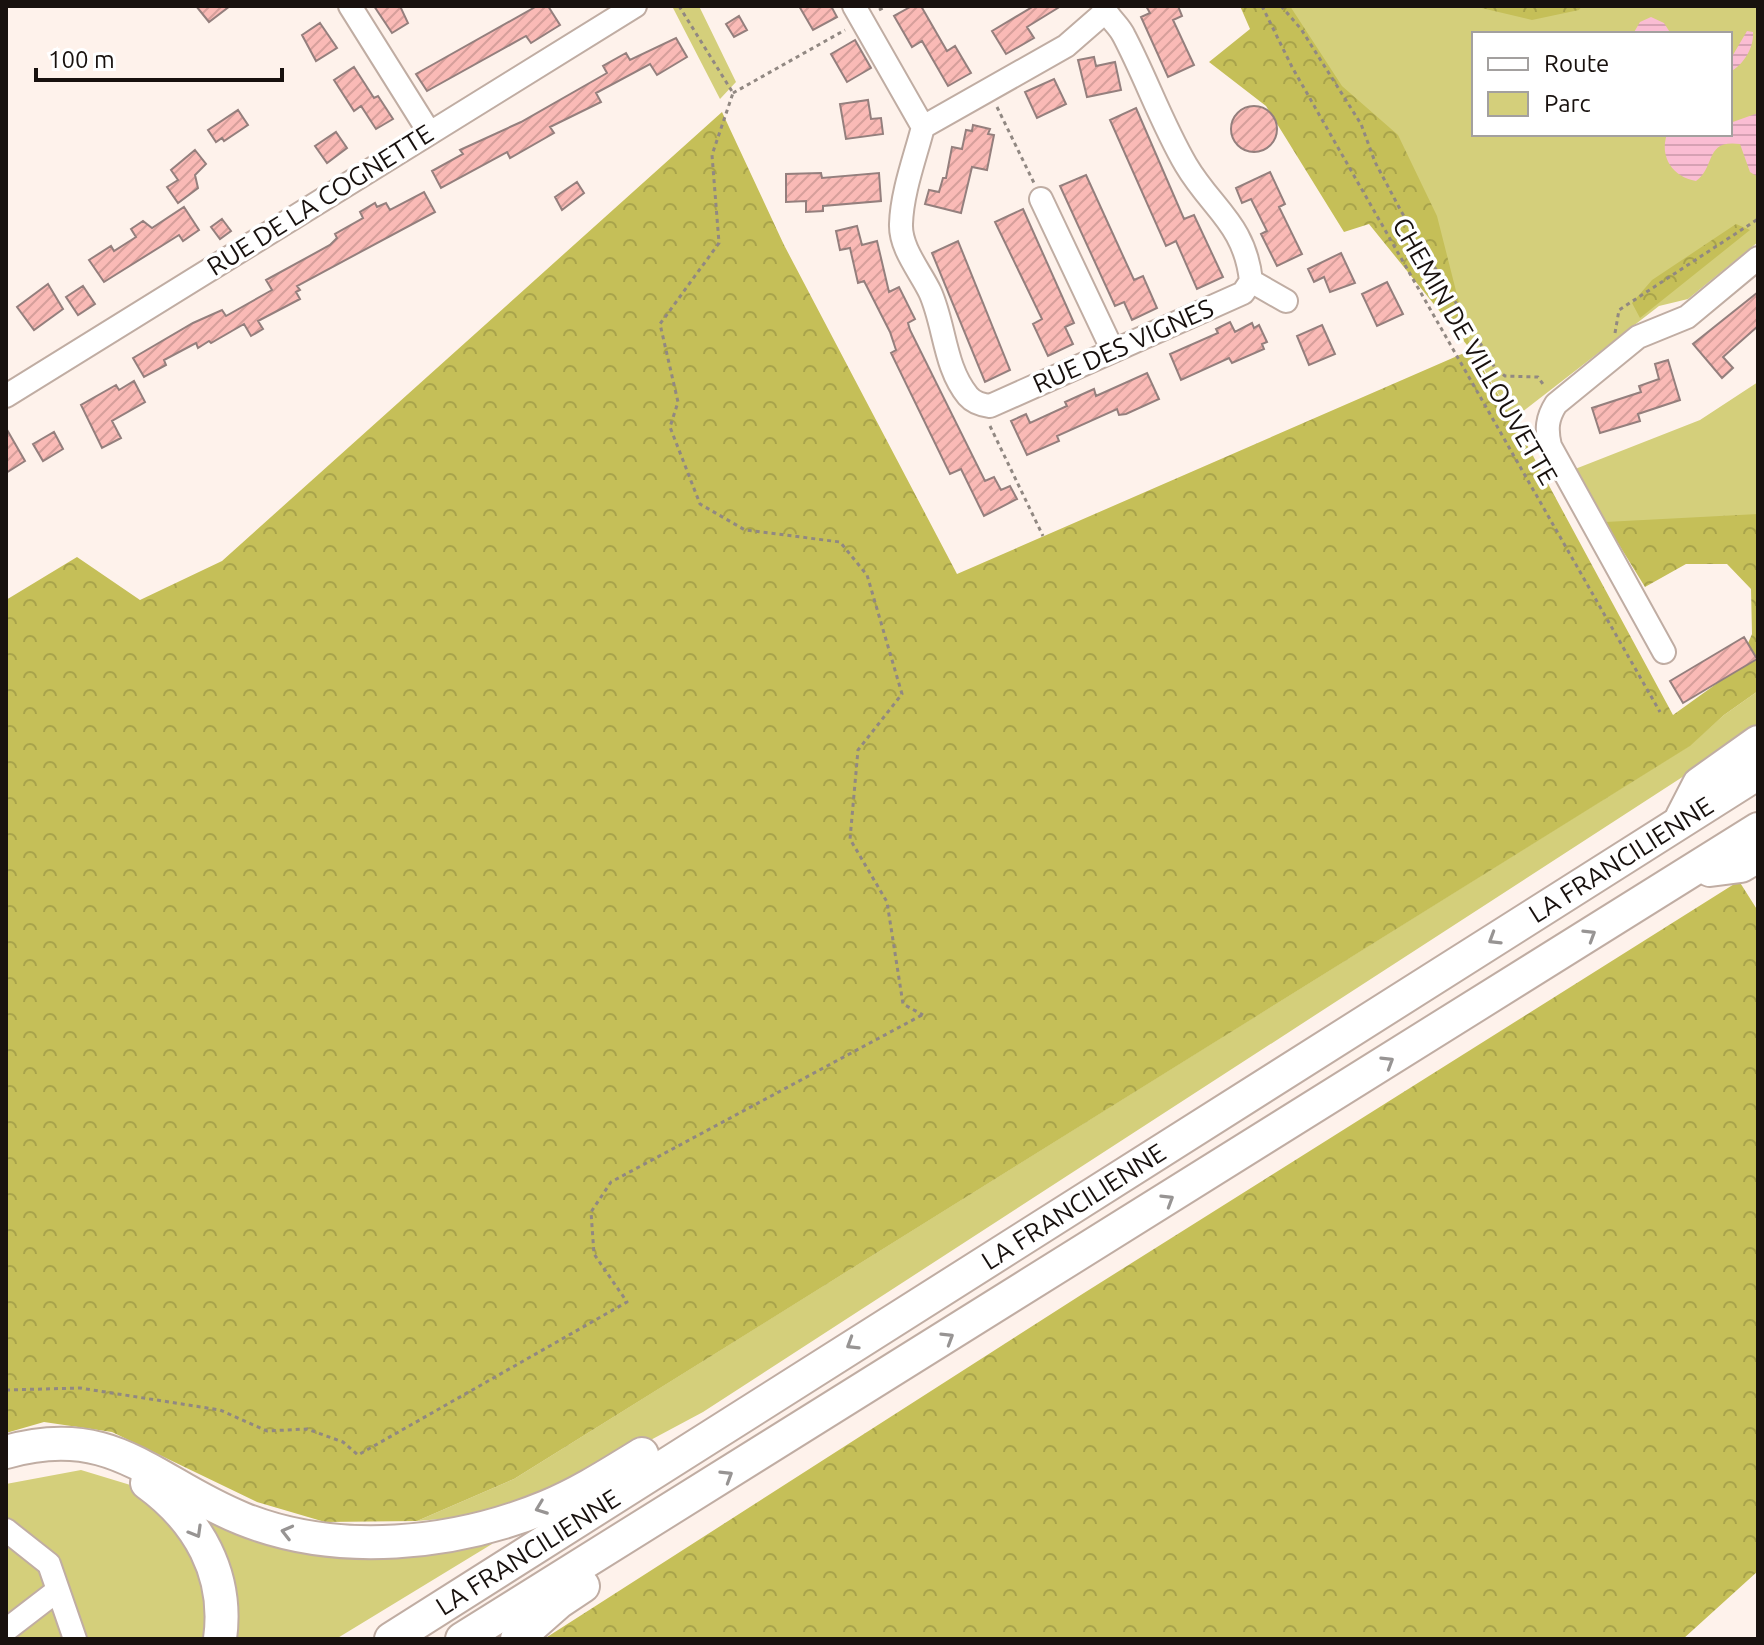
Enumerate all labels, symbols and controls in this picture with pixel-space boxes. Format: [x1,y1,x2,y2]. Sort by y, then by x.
scale bar [36,32,282,82]
legend [1472,32,1732,136]
text: 100 m [48,46,115,73]
text: Route [1544,50,1609,77]
text: Parc [1544,90,1591,117]
street label: RUE DE LA COGNETTE [202,118,438,281]
street label: CHEMIN DE VILLOUVETTE [1387,212,1564,489]
street label: RUE DES VIGNES [1028,293,1217,398]
street label: LA FRANCILIENNE [1523,790,1718,928]
one-way arrow [1582,929,1596,944]
one-way arrow [1488,930,1503,945]
one-way arrow [1379,1056,1394,1071]
street label: LA FRANCILIENNE [976,1137,1171,1275]
one-way arrow [1159,1194,1174,1209]
one-way arrow [939,1332,953,1347]
one-way arrow [846,1334,861,1349]
one-way arrow [718,1470,733,1485]
street label: LA FRANCILIENNE [430,1483,625,1621]
one-way arrow [535,1498,549,1515]
one-way arrow [186,1524,201,1538]
one-way arrow [280,1524,294,1541]

